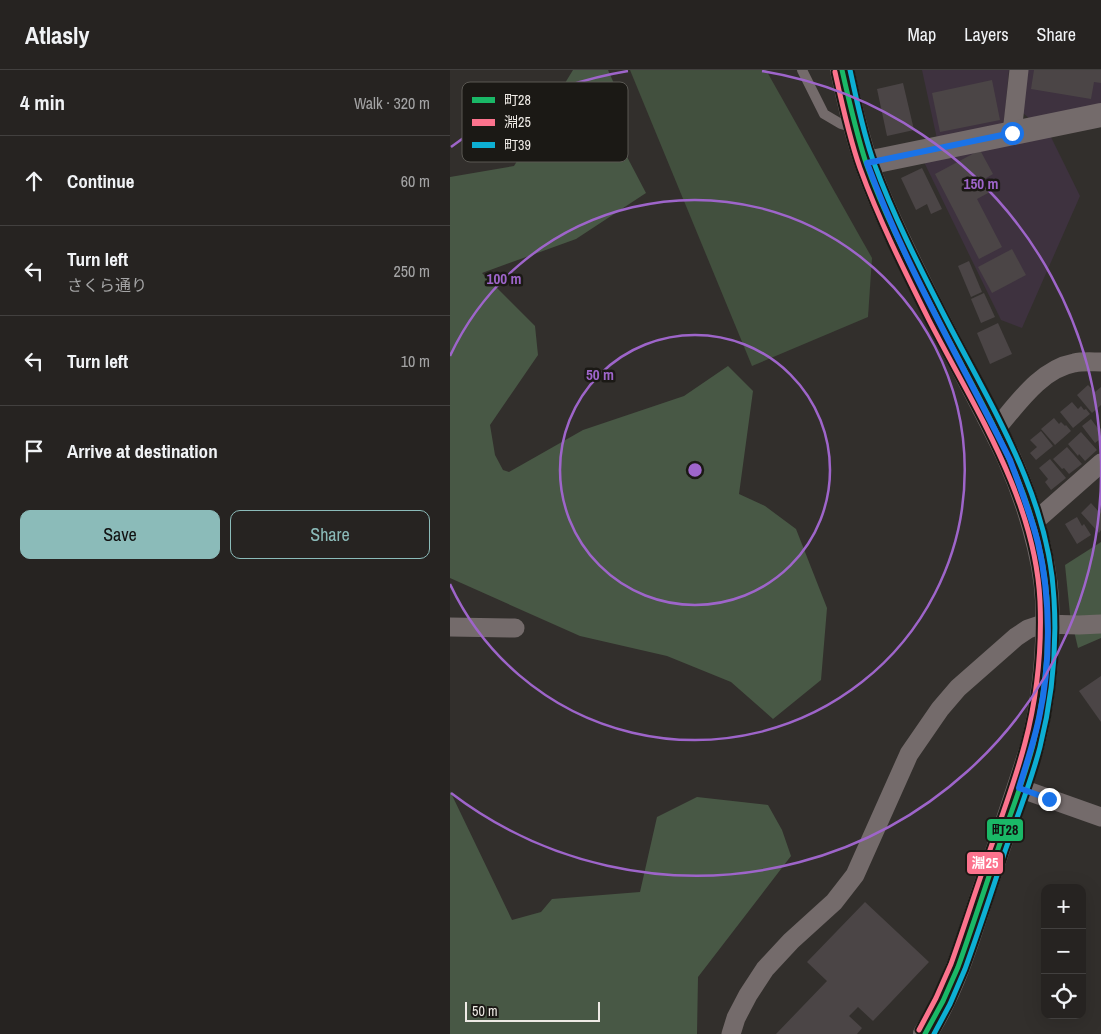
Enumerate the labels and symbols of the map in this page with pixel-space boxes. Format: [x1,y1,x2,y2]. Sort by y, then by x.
legend [462,82,628,162]
text: 町28 [504,91,531,109]
text: 淵25 [504,113,531,131]
route start [1001,122,1024,145]
text: 町39 [504,136,531,154]
text: 150 m [964,173,998,194]
text: 100 m [487,268,521,289]
text: 50 m [586,364,614,385]
centre of rings [686,461,704,479]
route end [1038,788,1061,811]
line badge: 町28 [986,818,1024,842]
text: 町28 [992,821,1018,839]
line badge: 淵25 [966,851,1004,875]
text: 淵25 [972,854,999,872]
scale bar [465,999,600,1022]

